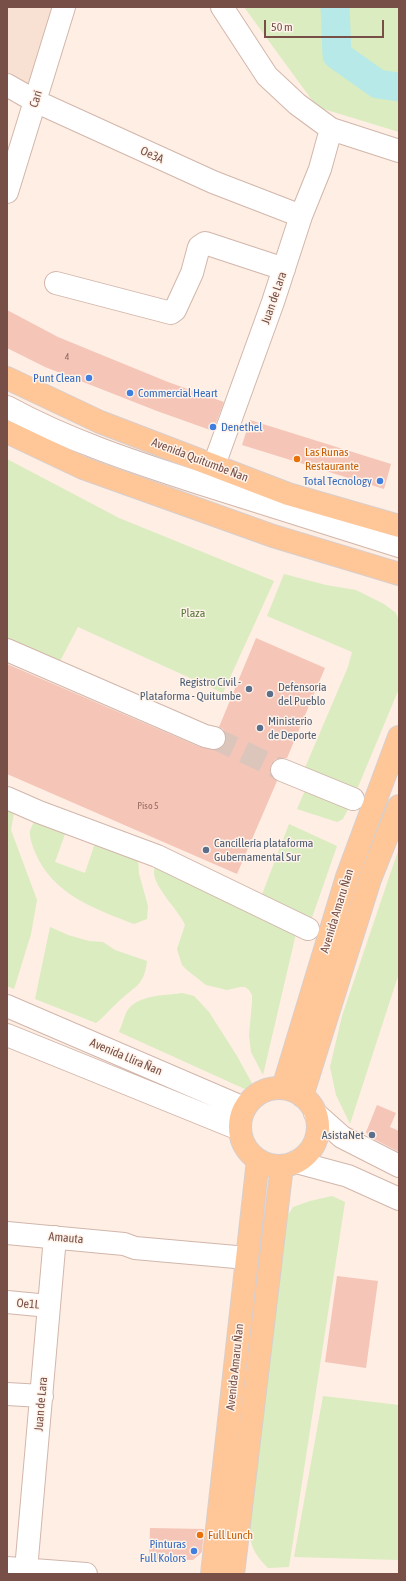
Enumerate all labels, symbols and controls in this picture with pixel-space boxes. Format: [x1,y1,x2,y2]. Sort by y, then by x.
scale bar [266,12,386,38]
text: 50 m [271,20,293,34]
street label: Cari [27,89,45,109]
street label: Oe3A [138,144,166,166]
street label: Juan de Lara [258,270,290,326]
house number: 4 [65,351,69,363]
place label: Punt Clean [33,371,81,385]
marker: Punt Clean [84,373,94,383]
place label: Commercial Heart [138,386,218,400]
marker: Commercial Heart [125,388,135,398]
place label: Denethel [221,420,262,434]
marker: Denethel [208,422,218,432]
street label: Avenida Quitumbe Ñan [150,435,250,485]
place label: Las Runas Restaurante [305,445,359,473]
marker: Las Runas Restaurante [292,454,302,464]
place label: Total Tecnology [303,474,372,488]
marker: Total Tecnology [375,476,385,486]
park label: Plaza [181,606,205,620]
place label: Registro Civil - Plataforma - Quitumbe [140,675,241,703]
place label: Defensoría del Pueblo [278,680,327,708]
marker: Registro Civil - Plataforma - Quitumbe [244,684,254,694]
marker: Defensoría del Pueblo [265,689,275,699]
place label: Ministerio de Deporte [268,714,316,742]
marker: Ministerio de Deporte [255,723,265,733]
house number: Piso 5 [137,800,159,812]
place label: Cancillería plataforma Gubernamental Sur [214,836,313,864]
marker: Cancillería plataforma Gubernamental Sur [201,845,211,855]
street label: Avenida Amaru Ñan [317,867,357,955]
street label: Avenida Llira Ñan [88,1035,164,1079]
place label: AsistaNet [322,1128,364,1142]
marker: AsistaNet [367,1130,377,1140]
street label: Amauta [48,1229,84,1247]
street label: Oe1L [16,1296,40,1312]
street label: Avenida Amaru Ñan [223,1323,247,1411]
street label: Juan de Lara [31,1376,51,1432]
place label: Full Lunch [208,1528,253,1542]
marker: Full Lunch [195,1530,205,1540]
place label: Pinturas Full Kolors [140,1537,186,1565]
marker: Pinturas Full Kolors [189,1546,199,1556]

